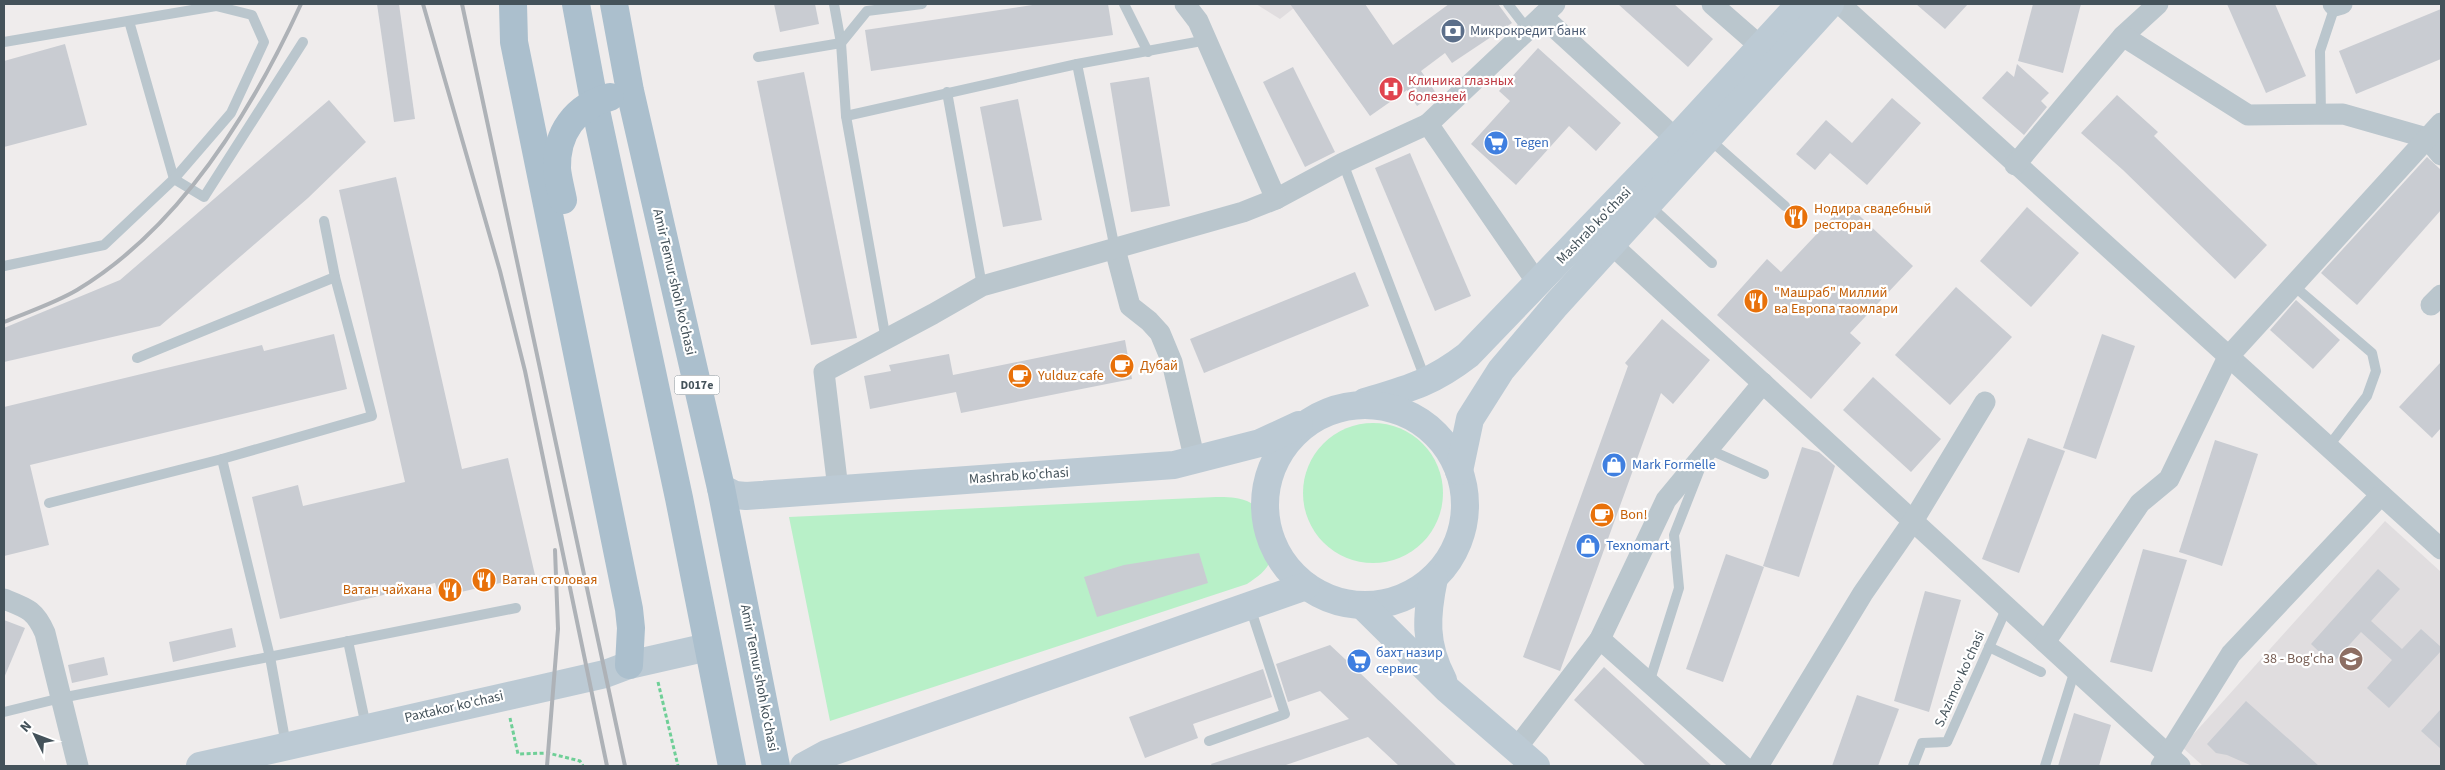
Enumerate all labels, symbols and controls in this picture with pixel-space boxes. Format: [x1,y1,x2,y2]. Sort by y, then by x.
bank icon: Микрокредит банк [1440,18,1466,44]
place label: Микрокредит банк [1470,21,1586,41]
place label: Клиника глазных болезней [1408,71,1514,107]
hospital icon: Клиника глазных болезней [1378,76,1404,102]
supermarket icon: Tegen [1483,130,1509,156]
place label: Tegen [1514,133,1549,153]
street label: Mashrab ko'chasi [1552,183,1636,269]
place label: Нодира свадебный ресторан [1814,199,1931,235]
restaurant icon: Нодира свадебный ресторан [1783,204,1809,230]
street label: Amir Temur shoh ko'chasi [647,207,701,357]
place label: "Машраб" Миллий ва Европа таомлари [1774,283,1898,319]
restaurant icon: "Машраб" Миллий ва Европа таомлари [1743,288,1769,314]
cafe icon: Дубай [1109,353,1135,379]
place label: Дубай [1140,356,1178,376]
cafe icon: Yulduz cafe [1007,363,1033,389]
place label: Yulduz cafe [1037,366,1104,386]
road number: D017e [674,376,720,394]
shop icon: Mark Formelle [1601,452,1627,478]
place label: Mark Formelle [1632,455,1716,475]
street label: Mashrab ko'chasi [968,463,1070,489]
cafe icon: Bon! [1589,502,1615,528]
place label: Bon! [1620,505,1648,525]
shop icon: Texnomart [1575,533,1601,559]
place label: Texnomart [1606,536,1669,556]
restaurant icon: Ватан столовая [471,567,497,593]
place label: Ватан столовая [502,570,597,590]
restaurant icon: Ватан чайхана [437,577,463,603]
place label: Ватан чайхана [343,580,432,600]
street label: Amir Temur shoh ko'chasi [735,603,783,753]
street label: S.Azimov ko'chasi [1930,628,1990,730]
place label: бахт назир сервис [1376,643,1443,679]
school or university icon: 38 - Bog'cha [2338,646,2364,672]
supermarket icon: бахт назир сервис [1346,648,1372,674]
place label: 38 - Bog'cha [2263,649,2334,669]
street label: Paxtakor ko'chasi [403,686,505,728]
north arrow [10,710,60,760]
text: N [16,717,37,737]

